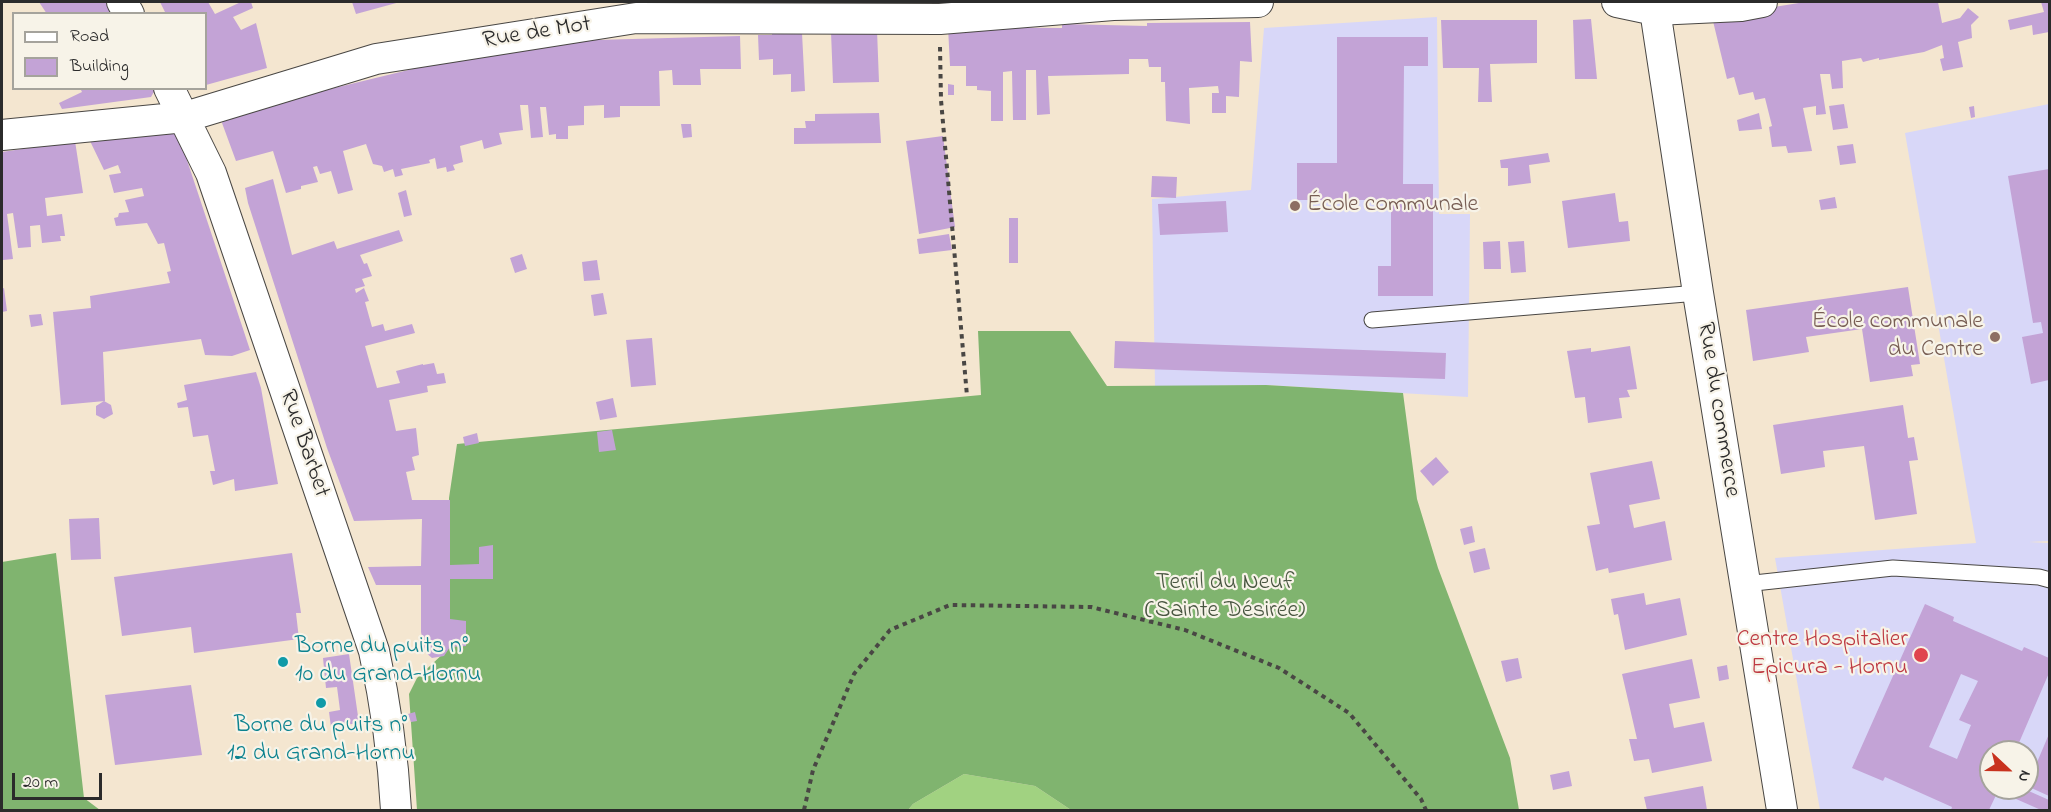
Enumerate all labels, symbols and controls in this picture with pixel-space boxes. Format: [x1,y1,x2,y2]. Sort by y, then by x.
street label: Rue de Mot [481,11,593,57]
legend [12,12,207,90]
text: Road [70,24,109,50]
text: Building [70,54,129,80]
place label: École communale [1307,192,1478,220]
marker: École communale [1288,199,1302,213]
place label: École communale du Centre [1812,309,1983,365]
street label: Rue du commerce [1689,320,1745,500]
marker: École communale du Centre [1988,330,2002,344]
street label: Rue Barbet [271,386,335,502]
park label: Terril du Neuf (Sainte Désirée) [1145,570,1305,626]
place label: Centre Hospitalier Epicura - Hornu [1736,627,1908,683]
place label: Borne du puits n° 10 du Grand-Hornu [295,634,481,690]
marker: Centre Hospitalier Epicura - Hornu [1912,646,1930,664]
marker: Borne du puits n° 10 du Grand-Hornu [276,655,290,669]
marker: Borne du puits n° 12 du Grand-Hornu [314,696,328,710]
place label: Borne du puits n° 12 du Grand-Hornu [227,713,415,769]
north arrow [1979,740,2039,800]
scale bar [15,761,105,799]
text: N [2011,766,2037,786]
text: 20 m [23,770,58,796]

